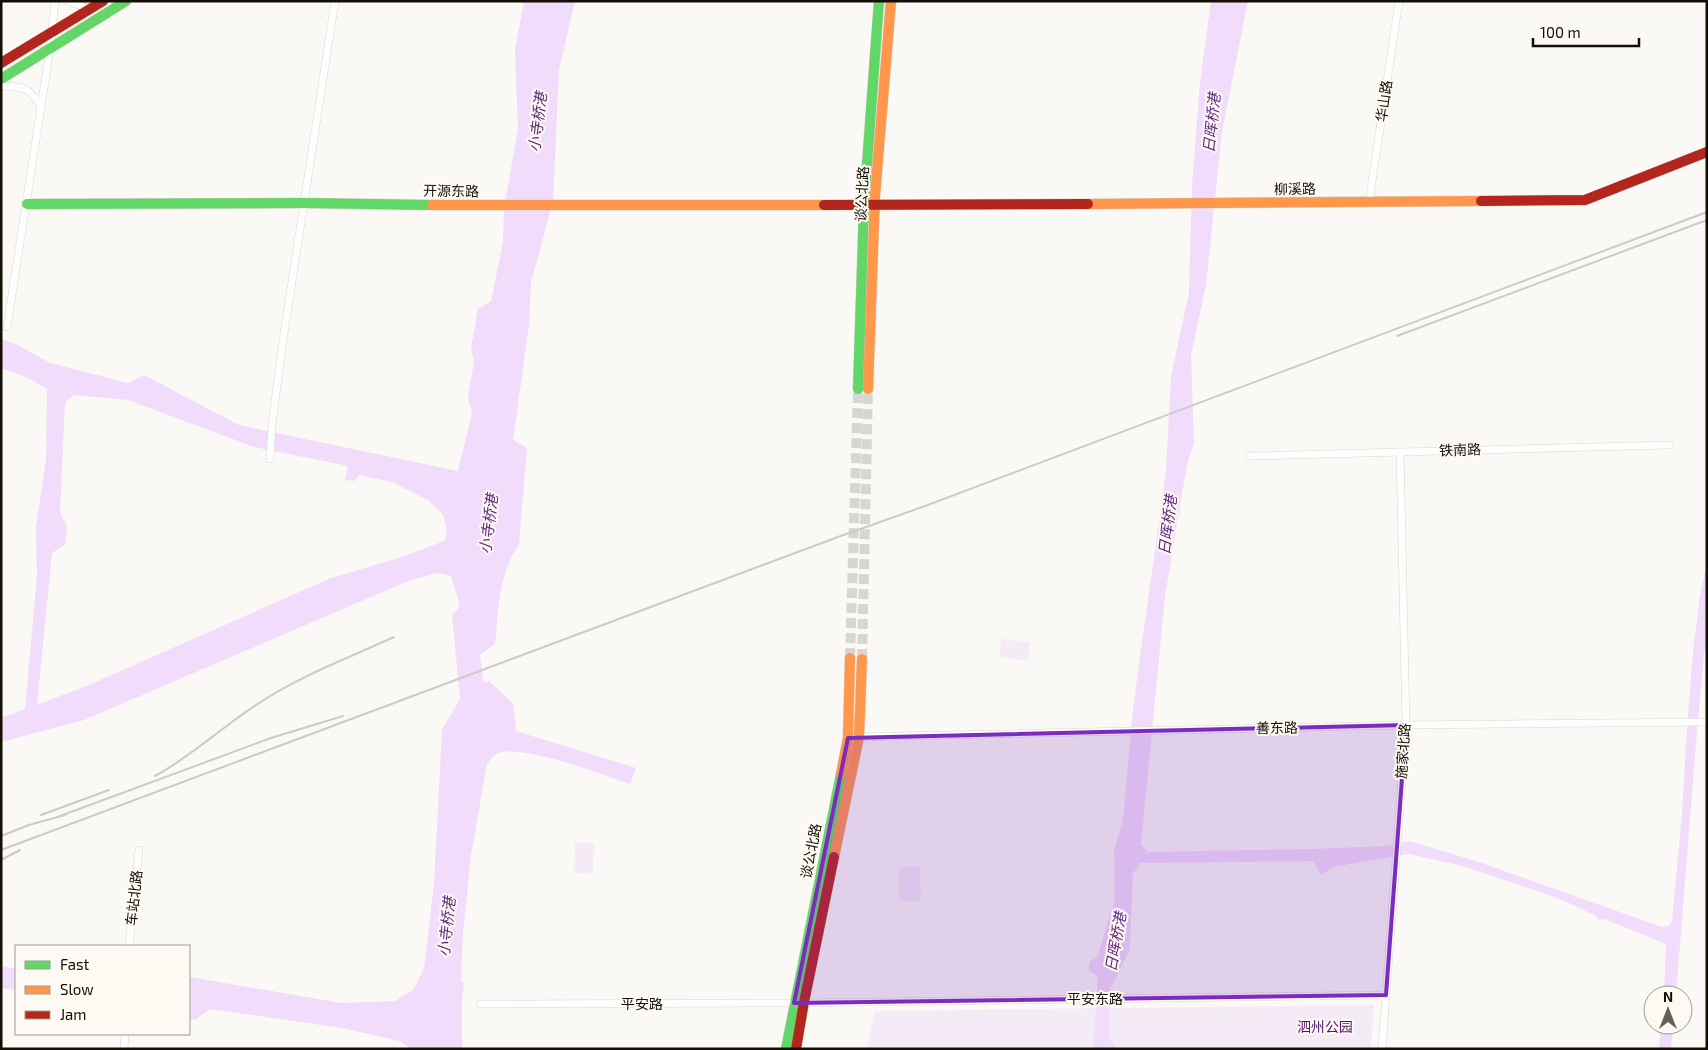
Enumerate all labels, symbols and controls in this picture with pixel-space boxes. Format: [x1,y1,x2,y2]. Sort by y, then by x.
scale bar [1533,15,1639,47]
text: 100 m [1540,23,1581,41]
street label: 华山路 [1372,79,1395,123]
water label: 小寺桥港 [524,89,550,153]
water label: 日晖桥港 [1199,90,1223,154]
street label: 谈公北路 [852,166,871,222]
street label: 柳溪路 [1274,180,1316,197]
street label: 开源东路 [423,182,479,199]
street label: 铁南路 [1439,440,1481,459]
water label: 小寺桥港 [475,491,501,555]
water label: 日晖桥港 [1154,492,1180,556]
street label: 善东路 [1256,719,1298,736]
street label: 施家北路 [1392,722,1413,779]
street label: 谈公北路 [797,822,824,880]
street label: 车站北路 [122,869,145,927]
water label: 小寺桥港 [434,894,458,958]
water label: 日晖桥港 [1101,909,1129,973]
legend [15,945,190,1035]
text: Fast [60,955,90,973]
text: Slow [60,980,94,998]
north arrow [1643,985,1693,1035]
text: N [1663,988,1673,1005]
street label: 平安东路 [1067,990,1123,1007]
street label: 平安路 [621,995,663,1012]
text: Jam [60,1005,86,1023]
park label: 泗州公园 [1297,1018,1353,1035]

